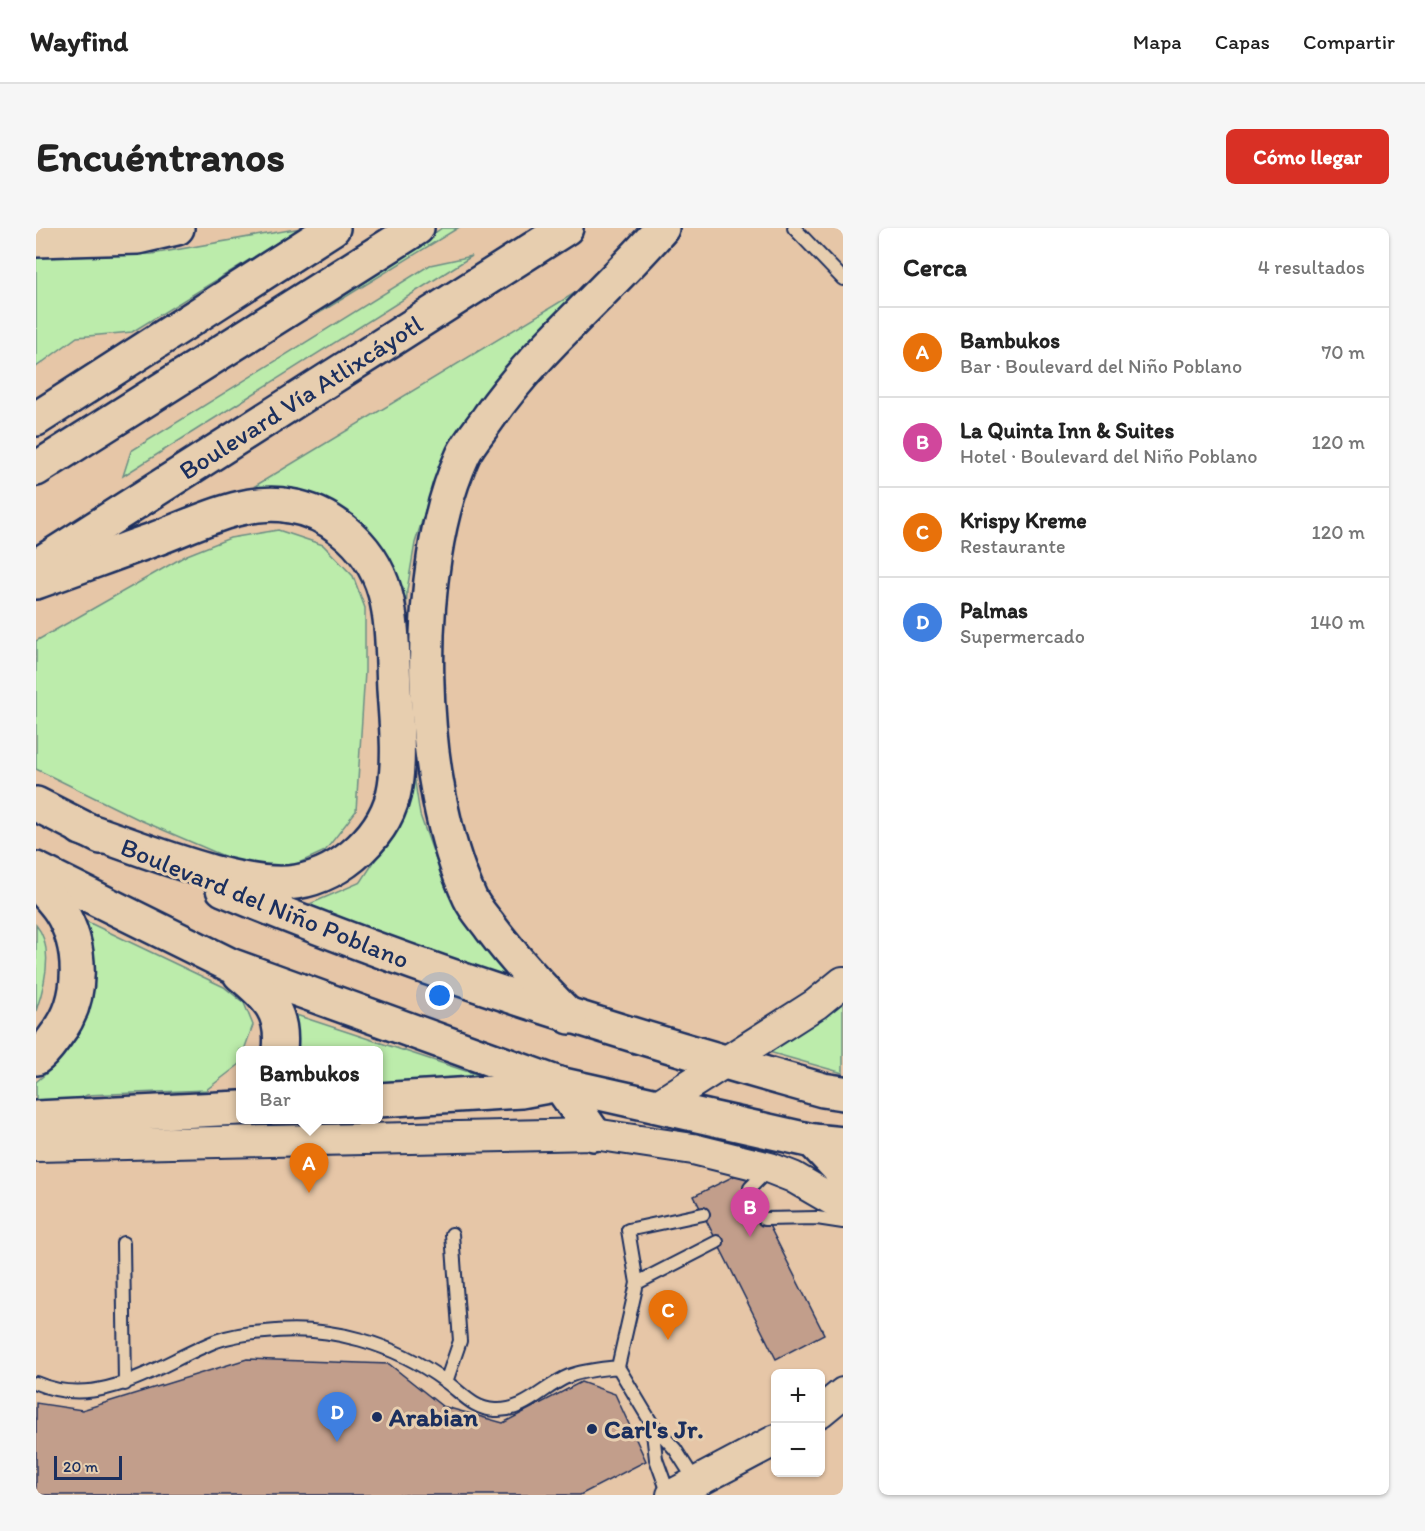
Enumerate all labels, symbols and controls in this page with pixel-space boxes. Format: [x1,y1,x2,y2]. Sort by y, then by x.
text: Wayfind [30,24,128,58]
text: Mapa [1133,29,1182,54]
text: Capas [1215,29,1270,54]
text: Compartir [1303,29,1395,54]
button: Cómo llegar [1226,129,1389,184]
text: Encuéntranos [36,131,285,182]
text: Cerca [903,251,967,283]
text: 4 resultados [1258,255,1365,279]
street label: Boulevard Vía Atlixcáyotl [173,308,429,487]
text: Bambukos [960,327,1060,354]
text: A [916,340,929,364]
text: 70 m [1321,340,1365,364]
text: Bar · Boulevard del Niño Poblano [960,354,1242,378]
text: La Quinta Inn & Suites [960,417,1174,444]
text: B [916,430,929,454]
text: 120 m [1312,430,1365,454]
text: Hotel · Boulevard del Niño Poblano [960,444,1258,468]
text: Krispy Kreme [960,507,1087,534]
text: C [916,520,929,544]
text: 120 m [1312,520,1365,544]
text: Restaurante [960,534,1065,558]
text: Palmas [960,597,1028,624]
text: D [916,610,929,634]
text: 140 m [1310,610,1365,634]
text: Supermercado [960,624,1085,648]
street label: Boulevard del Niño Poblano [116,830,414,976]
your location [425,981,454,1010]
popup [236,1046,383,1124]
text: Bambukos [260,1060,359,1087]
text: Bar [260,1087,291,1111]
pin: A [290,1144,328,1193]
pin: B [730,1188,770,1237]
pin: C [648,1290,688,1340]
map controls [771,1369,825,1477]
button: + [771,1369,825,1423]
pin: D [318,1392,356,1442]
place label: Arabian [388,1401,478,1433]
marker: Arabian [370,1410,384,1424]
place label: Carl's Jr. [604,1413,704,1445]
marker: Carl's Jr. [585,1422,599,1436]
button: − [771,1423,825,1477]
scale bar [54,1453,122,1480]
text: 20 m [63,1457,98,1476]

